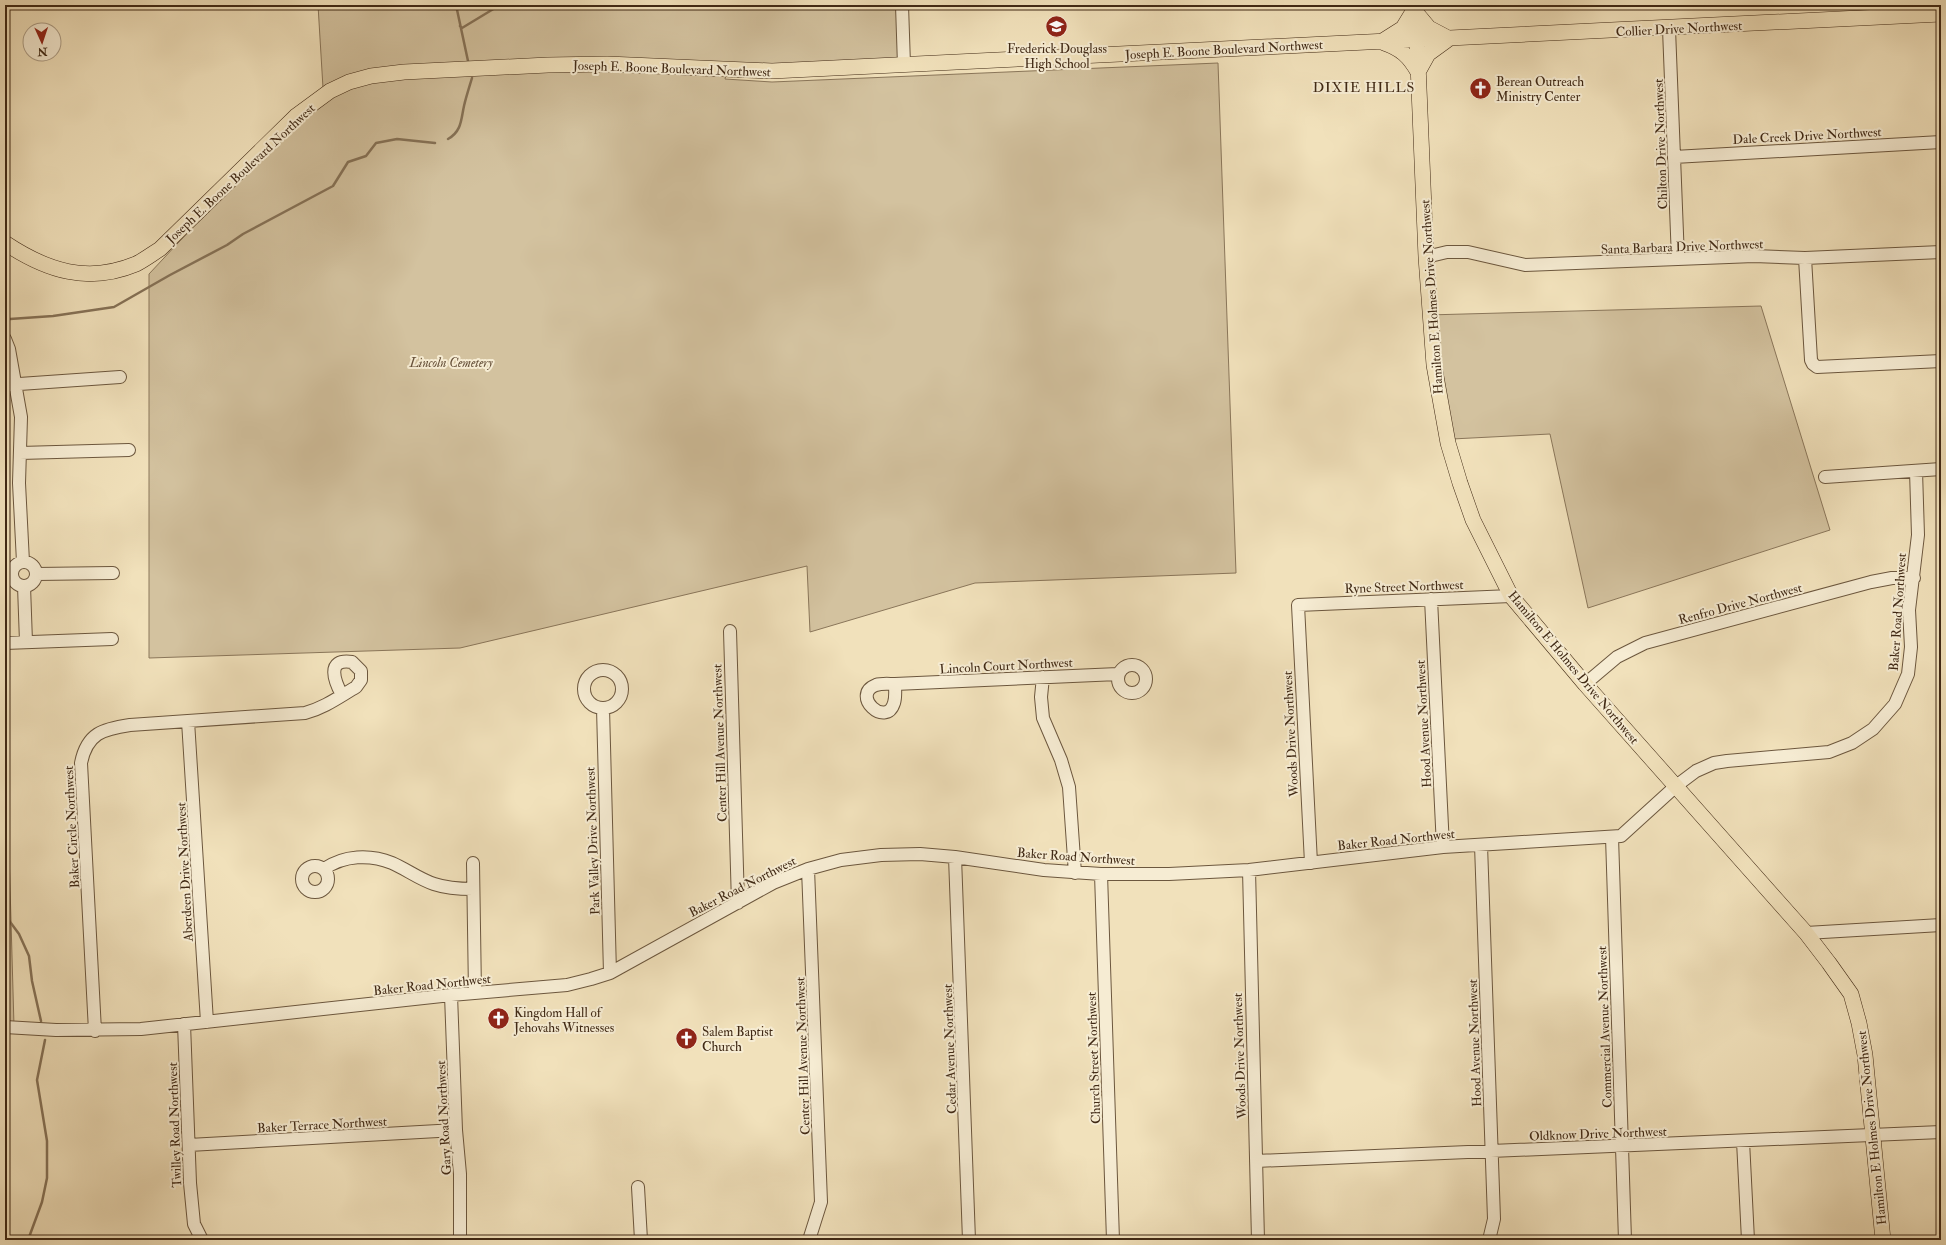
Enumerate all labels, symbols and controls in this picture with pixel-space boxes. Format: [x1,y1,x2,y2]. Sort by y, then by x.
school or university icon: Frederick Douglass High School [1044,13,1070,39]
street label: Collier Drive Northwest [1615,18,1743,40]
north arrow [22,22,62,62]
street label: Joseph E. Boone Boulevard Northwest [1124,37,1323,64]
place label: Frederick Douglass High School [1007,41,1107,72]
text: N [36,45,49,58]
street label: Joseph E. Boone Boulevard Northwest [572,58,771,81]
place label: Berean Outreach Ministry Center [1496,74,1584,106]
church icon: Berean Outreach Ministry Center [1468,75,1494,101]
street label: Chilton Drive Northwest [1651,78,1671,210]
district label: DIXIE HILLS [1313,79,1415,96]
street label: Joseph E. Boone Boulevard Northwest [162,100,319,249]
street label: Dale Creek Drive Northwest [1732,124,1882,148]
street label: Hamilton E Holmes Drive Northwest [1417,199,1447,395]
street label: Santa Barbara Drive Northwest [1600,236,1764,258]
park label: Lincoln Cemetery [408,355,493,371]
street label: Baker Road Northwest [1886,553,1910,672]
street label: Ryne Street Northwest [1344,577,1464,598]
street label: Renfro Drive Northwest [1677,580,1804,628]
street label: Hamilton E Holmes Drive Northwest [1504,588,1642,748]
street label: Lincoln Court Northwest [939,655,1073,677]
street label: Hood Avenue Northwest [1413,660,1435,788]
street label: Center Hill Avenue Northwest [709,664,731,822]
street label: Woods Drive Northwest [1280,671,1302,798]
street label: Baker Circle Northwest [61,765,83,889]
street label: Park Valley Drive Northwest [582,767,605,915]
street label: Aberdeen Drive Northwest [173,802,197,943]
street label: Baker Road Northwest [1337,826,1456,854]
street label: Baker Road Northwest [1016,845,1135,869]
street label: Baker Road Northwest [686,853,799,921]
street label: Commercial Avenue Northwest [1594,946,1616,1108]
street label: Baker Road Northwest [373,971,492,999]
street label: Center Hill Avenue Northwest [792,977,814,1135]
street label: Hood Avenue Northwest [1465,979,1485,1107]
street label: Cedar Avenue Northwest [940,984,960,1114]
street label: Church Street Northwest [1084,992,1104,1124]
street label: Woods Drive Northwest [1230,993,1250,1120]
place label: Kingdom Hall of Jehovahs Witnesses [513,1005,615,1036]
church icon: Kingdom Hall of Jehovahs Witnesses [485,1006,511,1032]
place label: Salem Baptist Church [702,1024,773,1055]
church icon: Salem Baptist Church [673,1025,699,1051]
street label: Hamilton E Holmes Drive Northwest [1854,1030,1890,1226]
street label: Gary Road Northwest [433,1060,456,1176]
street label: Twilley Road Northwest [165,1062,186,1188]
street label: Baker Terrace Northwest [257,1114,387,1136]
street label: Oldknow Drive Northwest [1529,1124,1667,1144]

